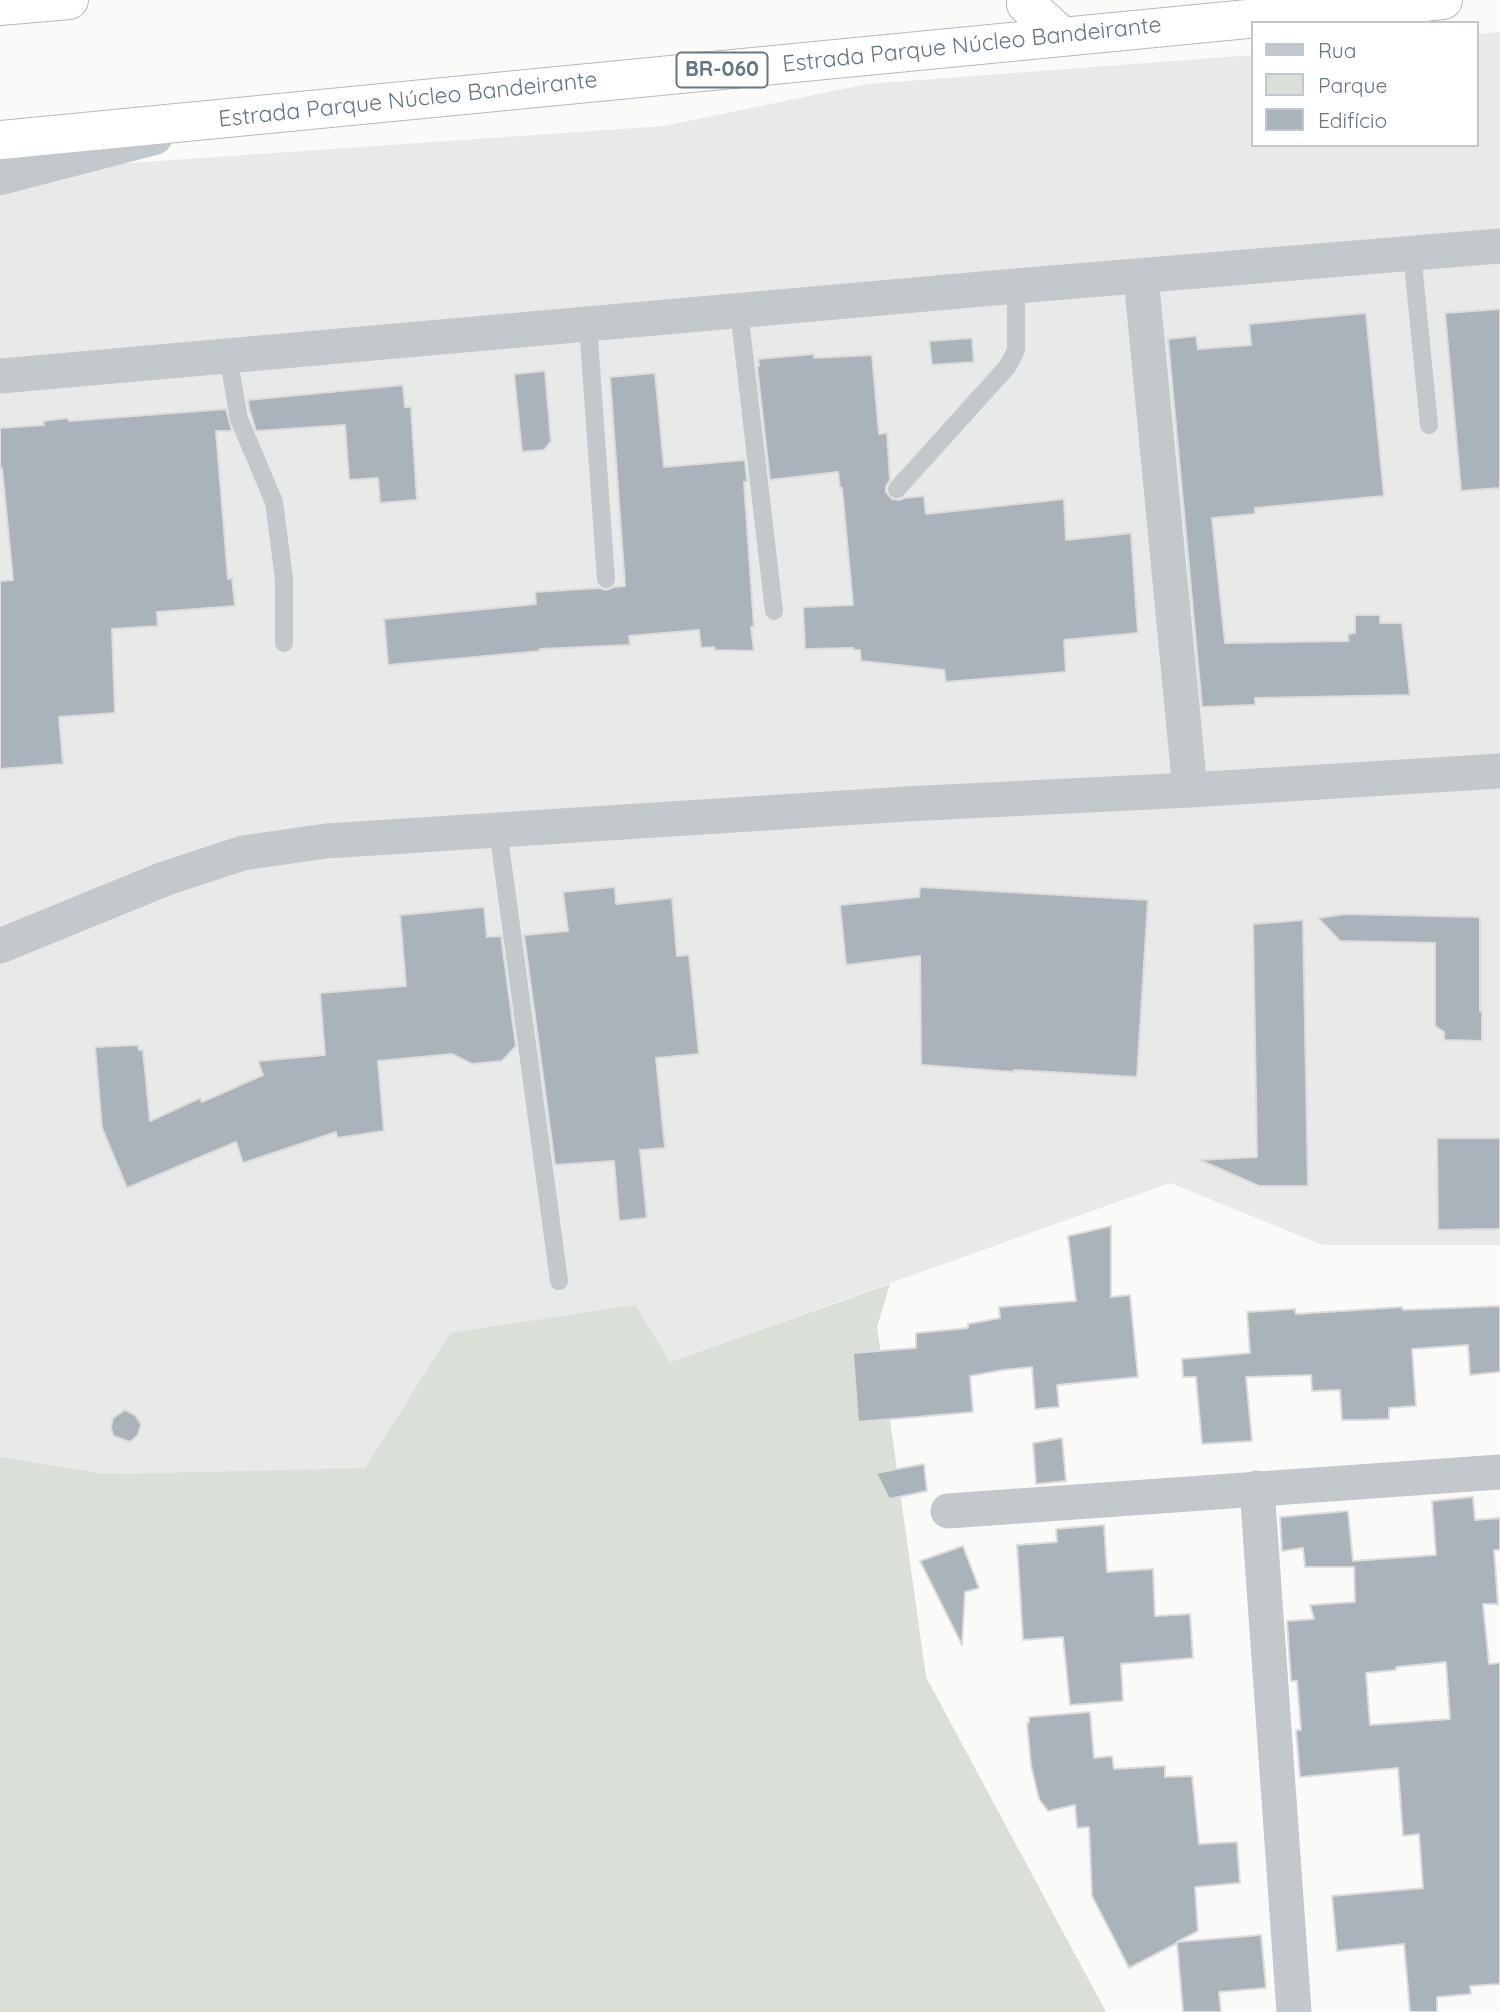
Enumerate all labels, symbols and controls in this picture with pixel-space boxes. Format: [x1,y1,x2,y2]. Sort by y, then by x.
street label: Estrada Parque Núcleo Bandeirante [781,11,1163,79]
legend [1252,21,1479,147]
text: Rua [1318,37,1357,63]
road number: BR-060 [676,52,768,88]
street label: Estrada Parque Núcleo Bandeirante [217,66,599,134]
text: Parque [1318,72,1387,98]
text: Edifício [1318,107,1387,133]

